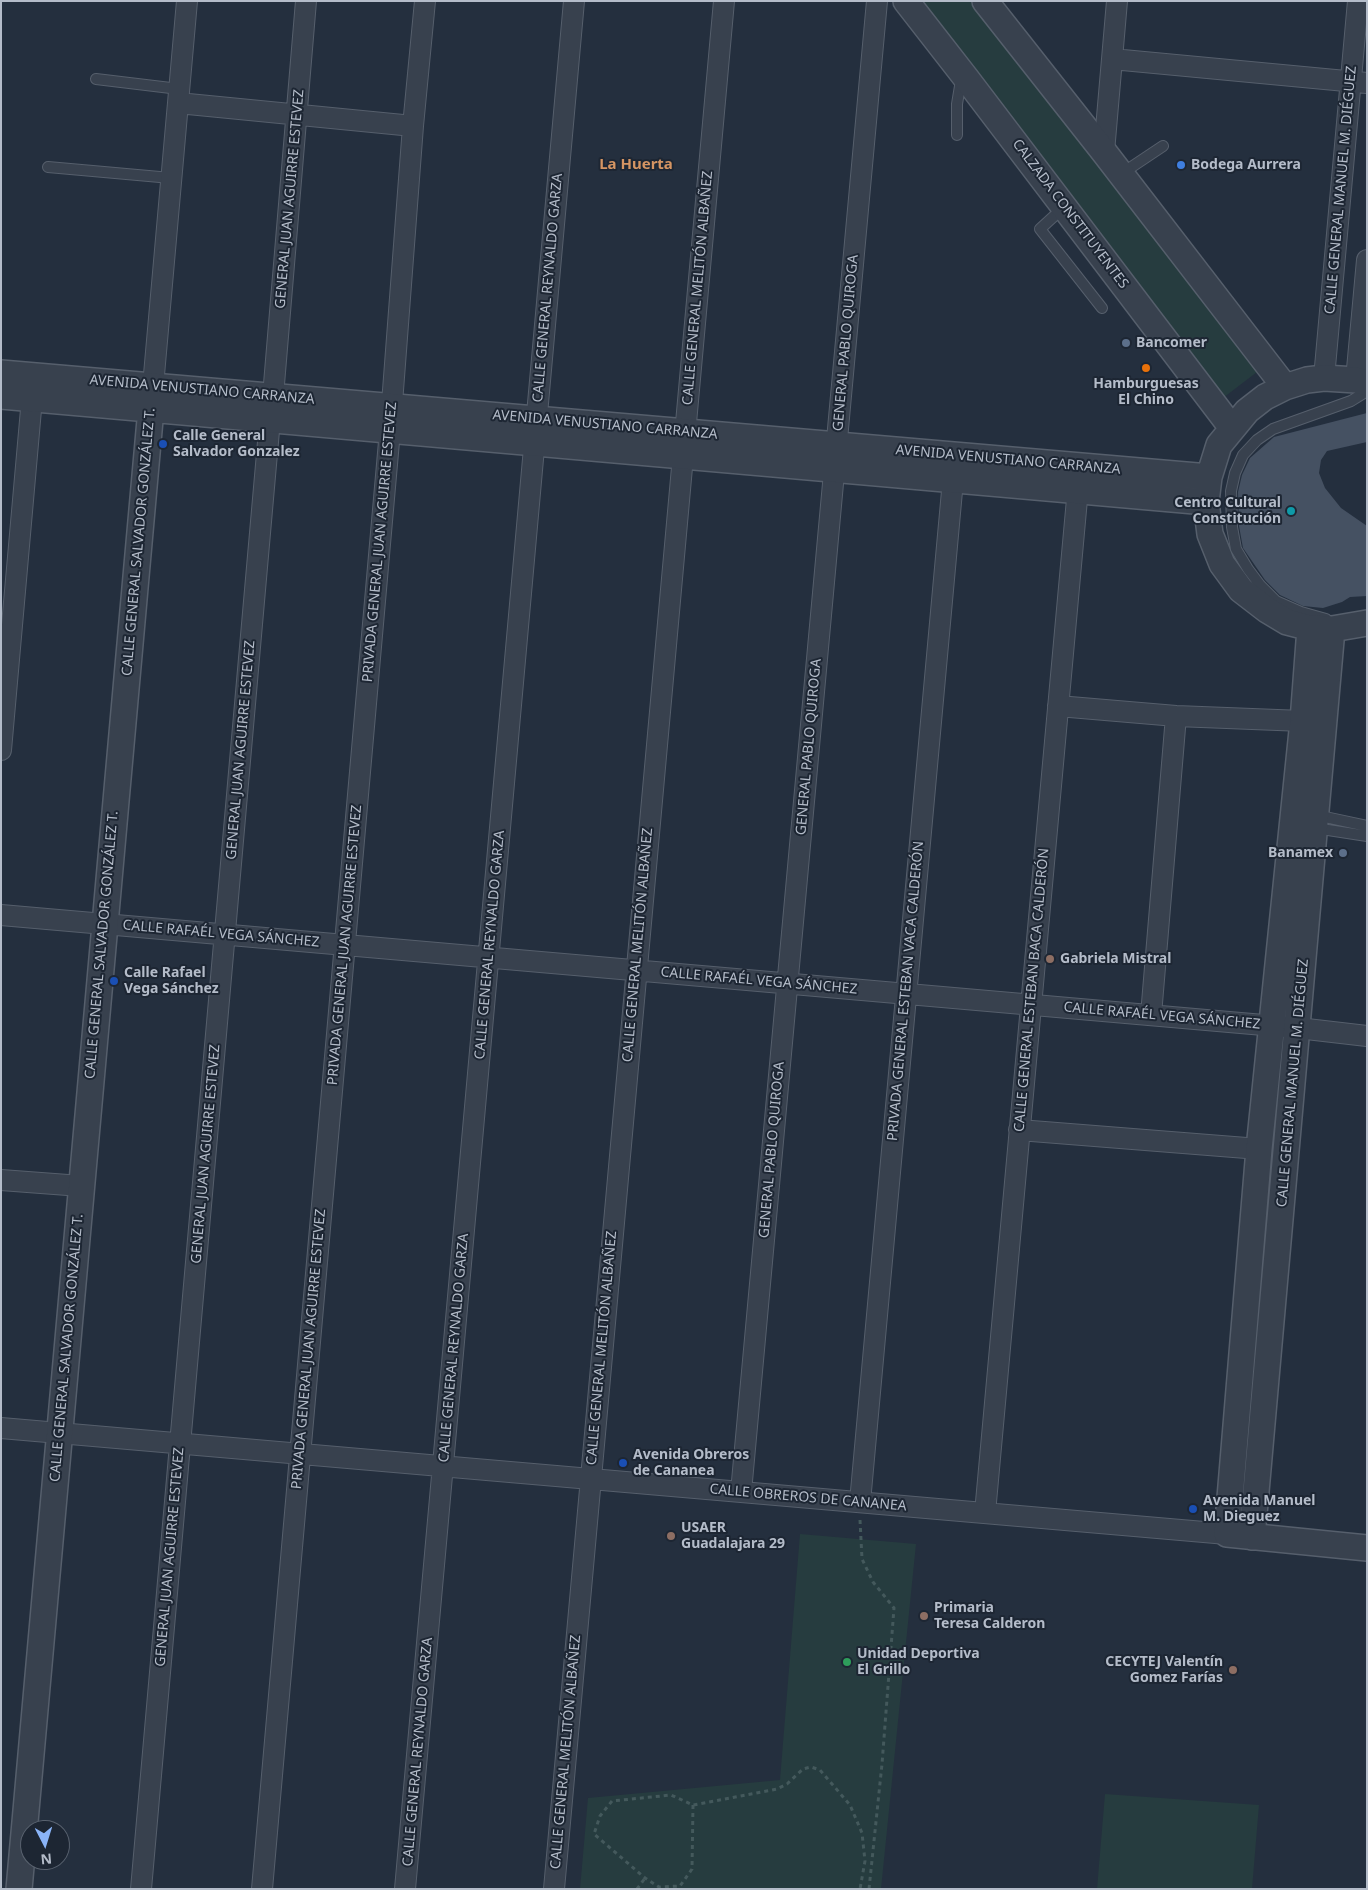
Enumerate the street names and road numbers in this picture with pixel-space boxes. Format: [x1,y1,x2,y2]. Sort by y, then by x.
street label: CALLE GENERAL MANUEL M. DIÉGUEZ [1322,65,1360,315]
street label: GENERAL JUAN AGUIRRE ESTEVEZ [272,89,308,309]
street label: CALZADA CONSTITUYENTES [1008,136,1132,292]
street label: CALLE GENERAL MELITÓN ALBAÑEZ [679,170,717,406]
street label: CALLE GENERAL REYNALDO GARZA [530,173,566,403]
street label: GENERAL PABLO QUIROGA [830,254,862,432]
street label: AVENIDA VENUSTIANO CARRANZA [89,372,315,408]
street label: PRIVADA GENERAL JUAN AGUIRRE ESTEVEZ [359,401,401,683]
street label: CALLE GENERAL SALVADOR GONZÁLEZ T. [119,407,159,677]
street label: AVENIDA VENUSTIANO CARRANZA [492,407,718,443]
street label: AVENIDA VENUSTIANO CARRANZA [895,442,1121,478]
street label: GENERAL JUAN AGUIRRE ESTEVEZ [223,640,259,860]
street label: GENERAL PABLO QUIROGA [793,658,825,836]
street label: PRIVADA GENERAL JUAN AGUIRRE ESTEVEZ [324,804,366,1086]
street label: CALLE GENERAL SALVADOR GONZÁLEZ T. [82,810,122,1080]
street label: CALLE GENERAL MELITÓN ALBAÑEZ [619,827,657,1063]
street label: CALLE GENERAL REYNALDO GARZA [472,830,508,1060]
street label: PRIVADA GENERAL ESTEBAN VACA CALDERÓN [885,840,927,1142]
street label: CALLE GENERAL ESTEBAN BACA CALDERÓN [1011,847,1053,1133]
street label: CALLE RAFAÉL VEGA SÁNCHEZ [122,917,320,951]
street label: CALLE GENERAL MANUEL M. DIÉGUEZ [1274,958,1312,1208]
street label: CALLE RAFAÉL VEGA SÁNCHEZ [660,964,858,998]
street label: CALLE RAFAÉL VEGA SÁNCHEZ [1063,999,1261,1033]
street label: GENERAL JUAN AGUIRRE ESTEVEZ [188,1044,224,1264]
street label: GENERAL PABLO QUIROGA [756,1061,788,1239]
street label: PRIVADA GENERAL JUAN AGUIRRE ESTEVEZ [288,1208,330,1490]
street label: CALLE GENERAL SALVADOR GONZÁLEZ T. [47,1213,87,1483]
street label: CALLE GENERAL MELITÓN ALBAÑEZ [583,1230,621,1466]
street label: CALLE GENERAL REYNALDO GARZA [436,1233,472,1463]
street label: GENERAL JUAN AGUIRRE ESTEVEZ [152,1447,188,1667]
street label: CALLE OBREROS DE CANANEA [709,1481,907,1515]
street label: CALLE GENERAL MELITÓN ALBAÑEZ [547,1634,585,1870]
street label: CALLE GENERAL REYNALDO GARZA [400,1637,436,1867]

